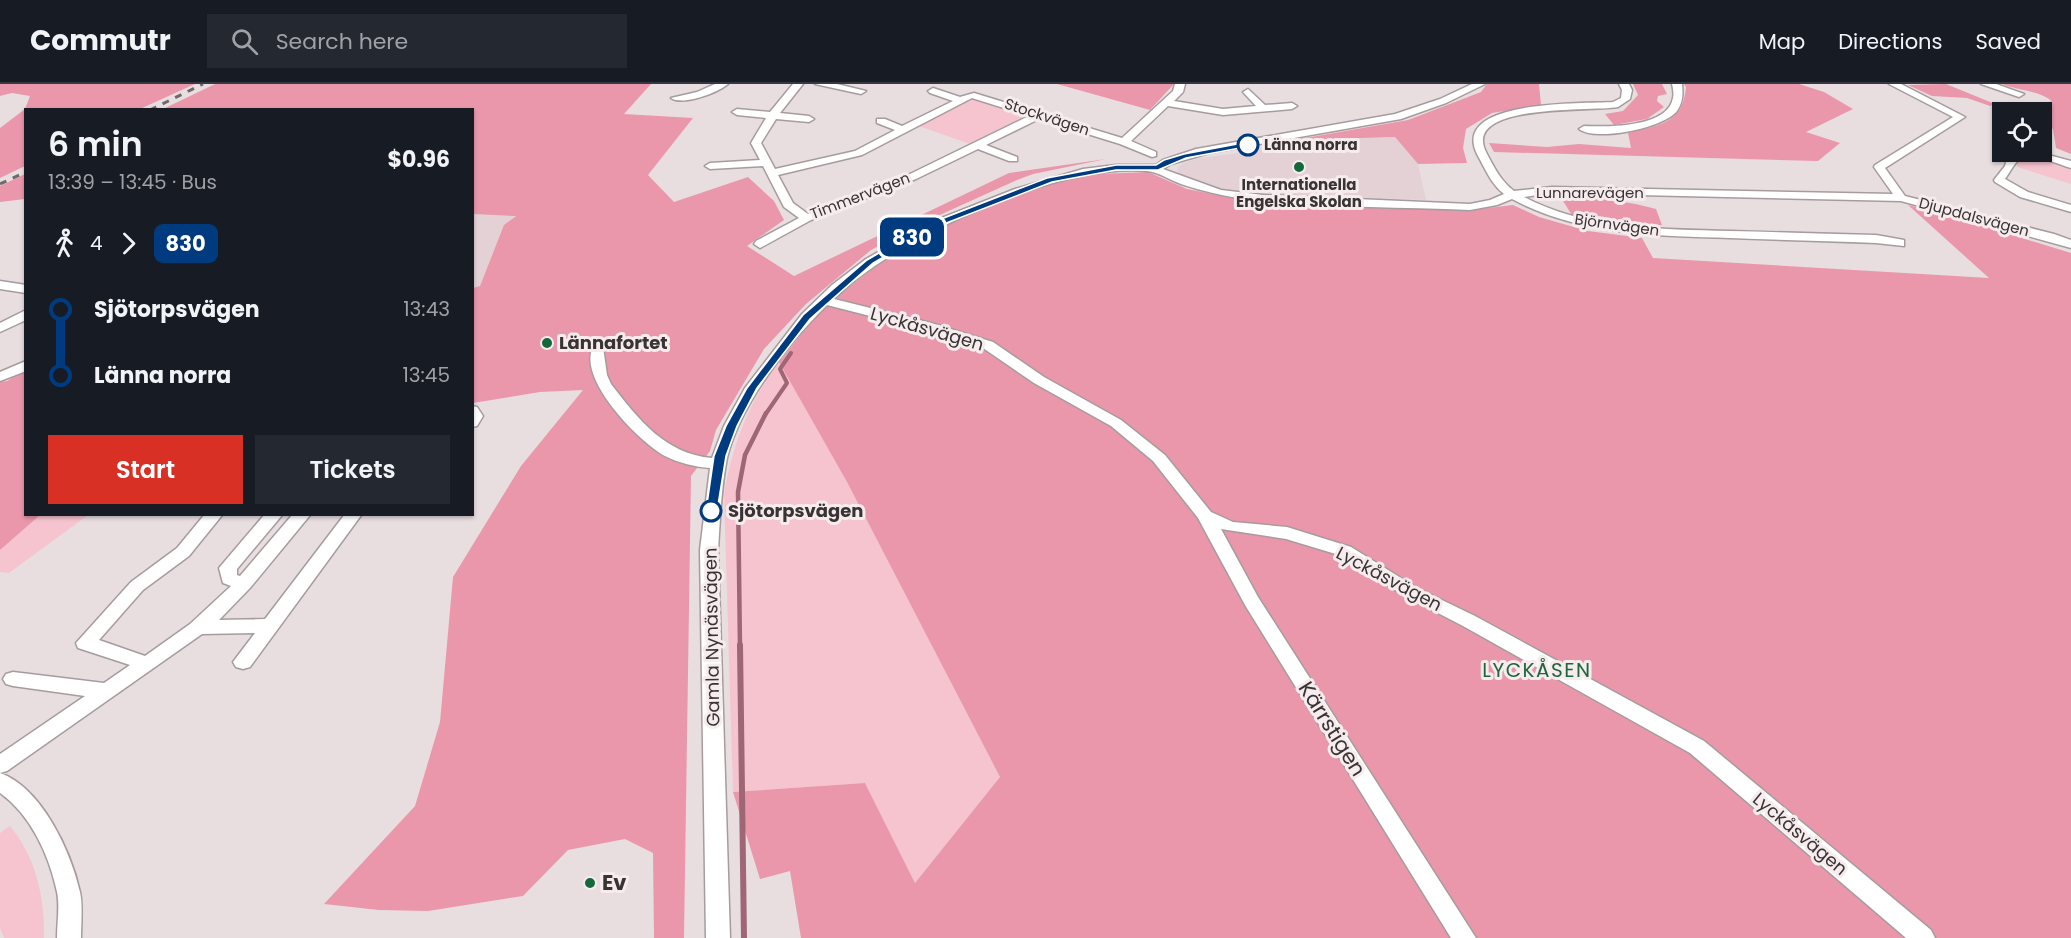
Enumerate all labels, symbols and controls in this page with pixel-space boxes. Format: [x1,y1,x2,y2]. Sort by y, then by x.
search box [207,14,627,68]
text: Commutr [30,21,171,60]
icon: search [228,25,261,58]
text: Search here [276,26,408,57]
text: Map [1759,27,1805,56]
text: Directions [1838,27,1942,56]
text: Saved [1975,27,2041,56]
street label: Stockvägen [1002,93,1092,140]
map controls [1992,102,2052,162]
button: locate [1992,102,2052,162]
text: 6 min [48,121,143,168]
marker: Länna norra [1237,134,1259,156]
place label: Länna norra [1264,134,1358,155]
text: $0.96 [387,144,450,175]
marker: Internationella Engelska Skolan [1292,160,1306,174]
street label: Timmervägen [807,167,913,224]
text: 13:39 – 13:45 · Bus [48,168,217,196]
place label: Internationella Engelska Skolan [1236,174,1362,212]
street label: Lunnarevägen [1536,182,1644,203]
street label: Djupdalsvägen [1917,192,2032,241]
street label: Björnvägen [1573,208,1661,241]
line badge: 830 [878,218,946,256]
text: 830 [892,223,932,252]
icon: walk [48,227,81,260]
icon: forward [112,227,145,260]
text: 4 [90,229,103,257]
text: 830 [166,229,206,258]
text: Sjötorpsvägen [94,294,260,325]
text: 13:43 [403,295,450,323]
street label: Lyckåsvägen [868,300,987,357]
place label: Lännafortet [559,330,668,355]
marker: Lännafortet [540,336,554,350]
text: Länna norra [94,360,231,391]
text: 13:45 [402,361,450,389]
button: Start [48,435,243,504]
button: Tickets [255,435,450,504]
place label: Sjötorpsvägen [728,498,864,523]
marker: Sjötorpsvägen [700,500,722,522]
street label: Lyckåsvägen [1332,540,1447,617]
street label: Gamla Nynäsvägen [697,547,726,727]
district label: LYCKÅSEN [1482,656,1592,684]
street label: Kärrstigen [1292,676,1373,782]
street label: Lyckåsvägen [1748,787,1853,881]
place label: Ev [602,868,627,897]
marker: Ev [583,876,597,890]

